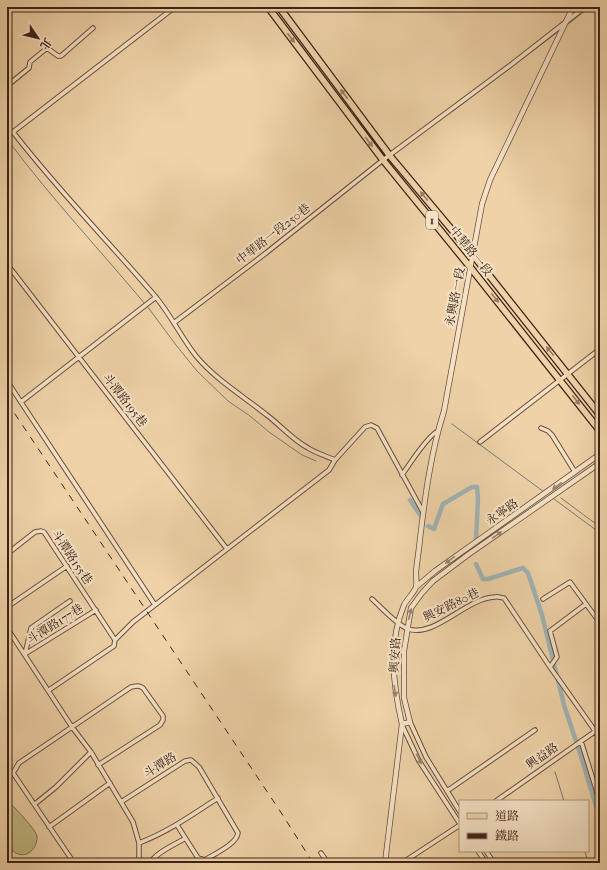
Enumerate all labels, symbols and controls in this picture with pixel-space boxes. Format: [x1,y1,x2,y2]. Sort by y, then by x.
north arrow [18,18,58,58]
one-way arrow [287,33,296,44]
text: 北 [37,35,54,52]
one-way arrow [340,88,348,99]
one-way arrow [365,137,374,148]
one-way arrow [419,191,428,202]
street label: 中華路一段250巷 [233,201,313,267]
road number: 1 [426,211,438,229]
street label: 中華路一段 [447,223,495,279]
street label: 永興路一段 [442,266,468,328]
one-way arrow [491,292,499,303]
one-way arrow [545,346,554,357]
street label: 斗潭路195巷 [100,371,150,429]
one-way arrow [571,394,580,405]
one-way arrow [552,481,563,490]
street label: 永寧路 [483,496,521,528]
street label: 斗潭路155巷 [49,527,95,587]
one-way arrow [492,531,502,539]
one-way arrow [445,556,456,564]
street label: 興安路80巷 [421,585,481,625]
street label: 斗潭路177巷 [24,601,86,647]
one-way arrow [408,608,414,620]
street label: 興安路 [387,637,403,673]
one-way arrow [392,685,398,697]
street label: 興益路 [523,740,561,772]
street label: 斗潭路 [141,750,179,780]
one-way arrow [415,754,422,765]
legend [459,800,589,852]
text: 道路 [495,809,519,823]
text: 鐵路 [495,829,519,843]

